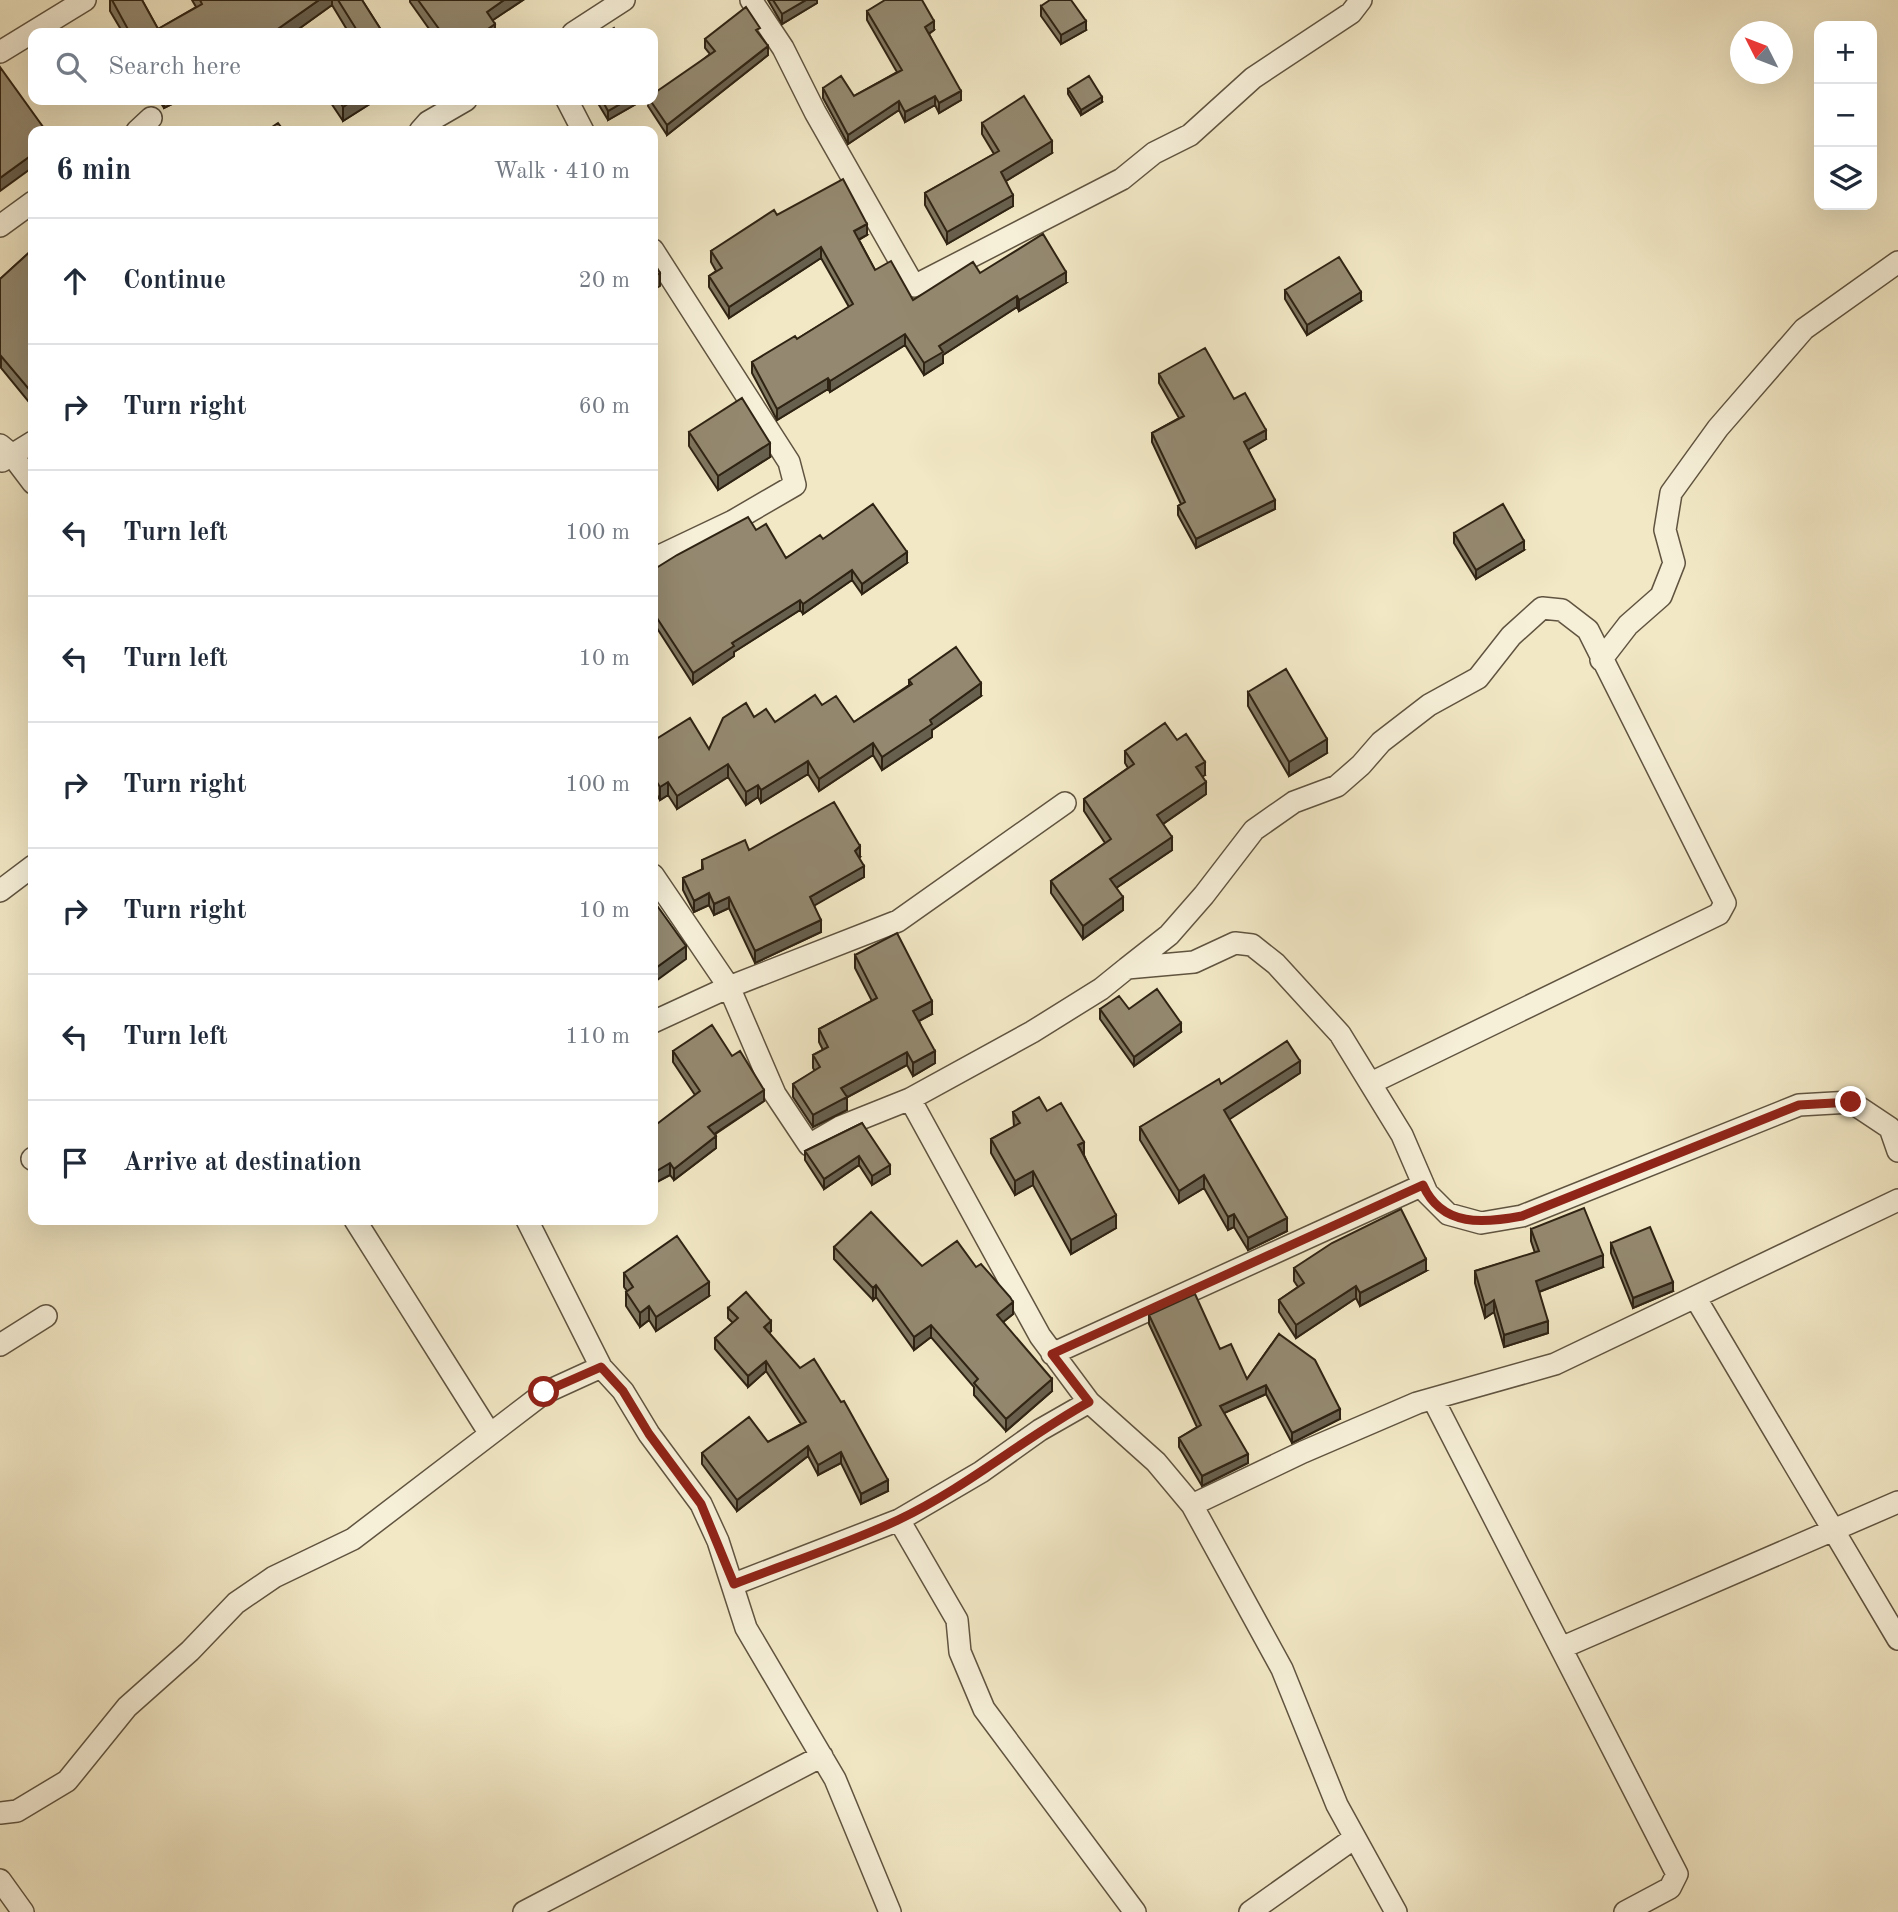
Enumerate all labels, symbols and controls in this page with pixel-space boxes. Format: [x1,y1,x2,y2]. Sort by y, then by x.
north arrow [1730,21,1793,84]
map controls [1814,21,1877,210]
button: + [1814,21,1877,84]
search box [28,28,658,105]
icon: search [52,48,90,86]
text: Search here [108,54,241,80]
button: − [1814,84,1877,147]
button: layers [1814,147,1877,210]
text: 6 min [56,156,131,186]
text: Walk · 410 m [494,160,630,183]
icon: ahead [56,262,94,300]
text: Continue [123,268,226,294]
text: 20 m [579,269,630,292]
icon: right [56,388,94,426]
text: Turn right [123,394,246,420]
text: 60 m [579,395,630,418]
icon: left [56,514,94,552]
text: Turn left [123,520,228,546]
text: 100 m [565,521,630,544]
icon: left [56,640,94,678]
text: Turn left [123,646,228,672]
text: 10 m [579,647,630,670]
icon: right [56,766,94,804]
text: Turn right [123,772,246,798]
text: 100 m [565,773,630,796]
icon: right [56,892,94,930]
text: Turn right [123,898,246,924]
text: 10 m [579,899,630,922]
icon: left [56,1018,94,1056]
text: Turn left [123,1024,228,1050]
text: 110 m [565,1025,630,1048]
route end [1835,1086,1866,1117]
icon: arrive [56,1144,94,1182]
text: Arrive at destination [123,1150,362,1176]
route start [528,1376,559,1407]

